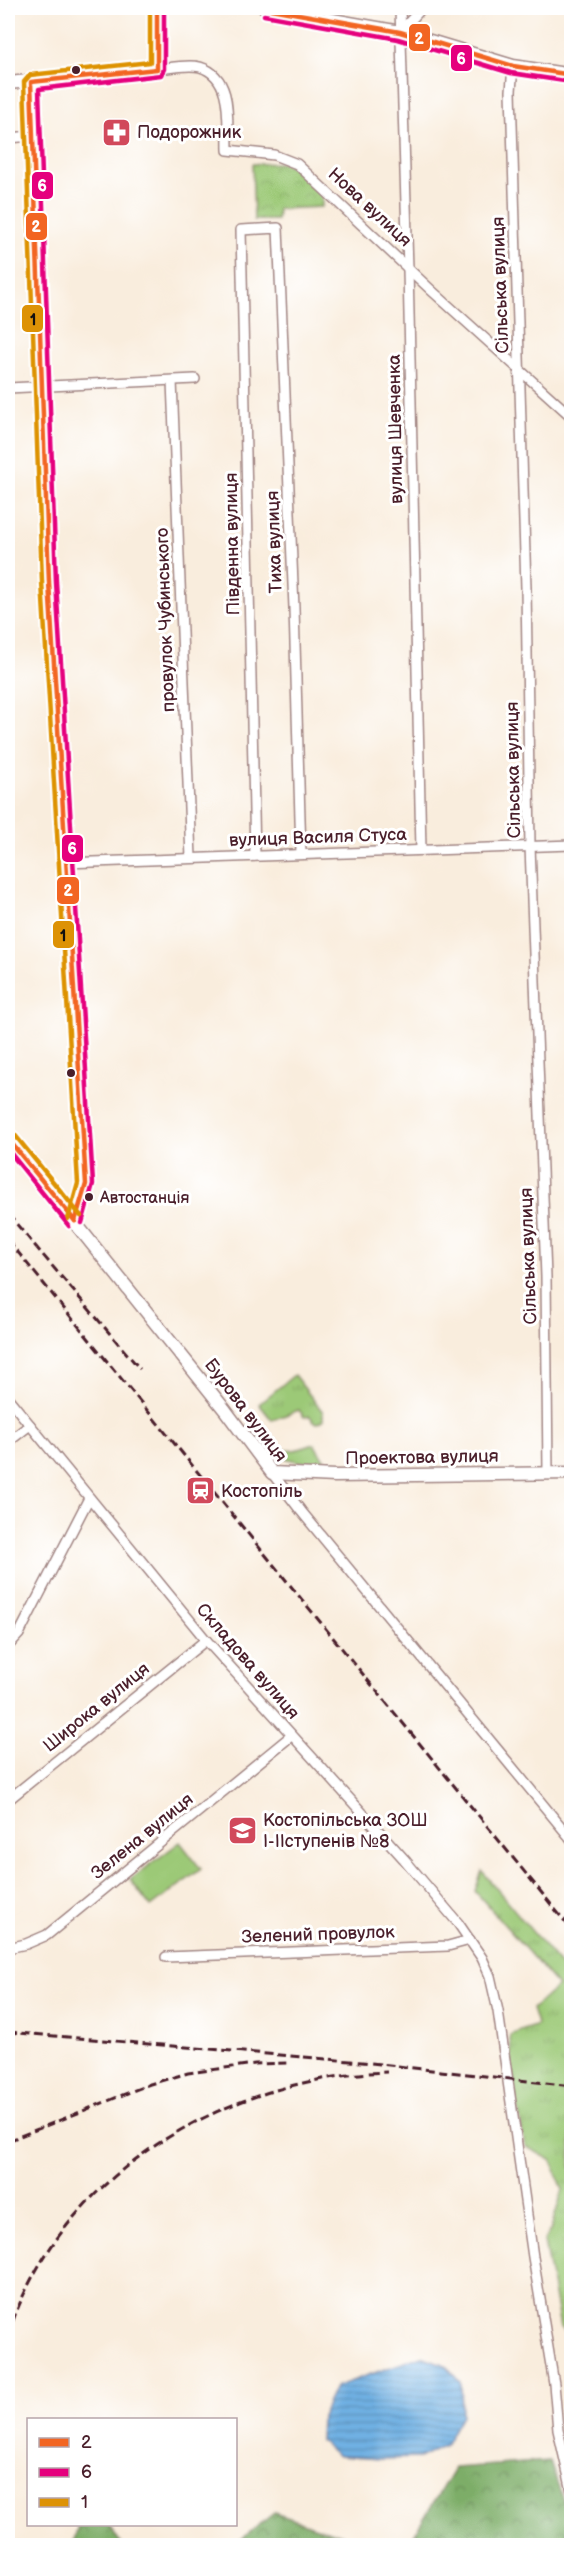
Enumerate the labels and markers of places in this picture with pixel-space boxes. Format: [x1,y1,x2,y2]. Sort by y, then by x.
unlabelled marker [70,64,82,76]
pharmacy icon: Подорожник [100,116,132,148]
place label: Подорожник [137,122,242,143]
unlabelled marker [65,1067,77,1079]
place label: Автостанція [99,1189,189,1208]
marker: Автостанція [83,1191,95,1203]
station icon: Костопіль [184,1475,216,1507]
place label: Костопіль [221,1481,302,1502]
place label: Костопільська ЗОШ І-ІІступенів №8 [263,1810,428,1852]
school or university icon: Костопільська ЗОШ І-ІІступенів №8 [226,1814,258,1846]

